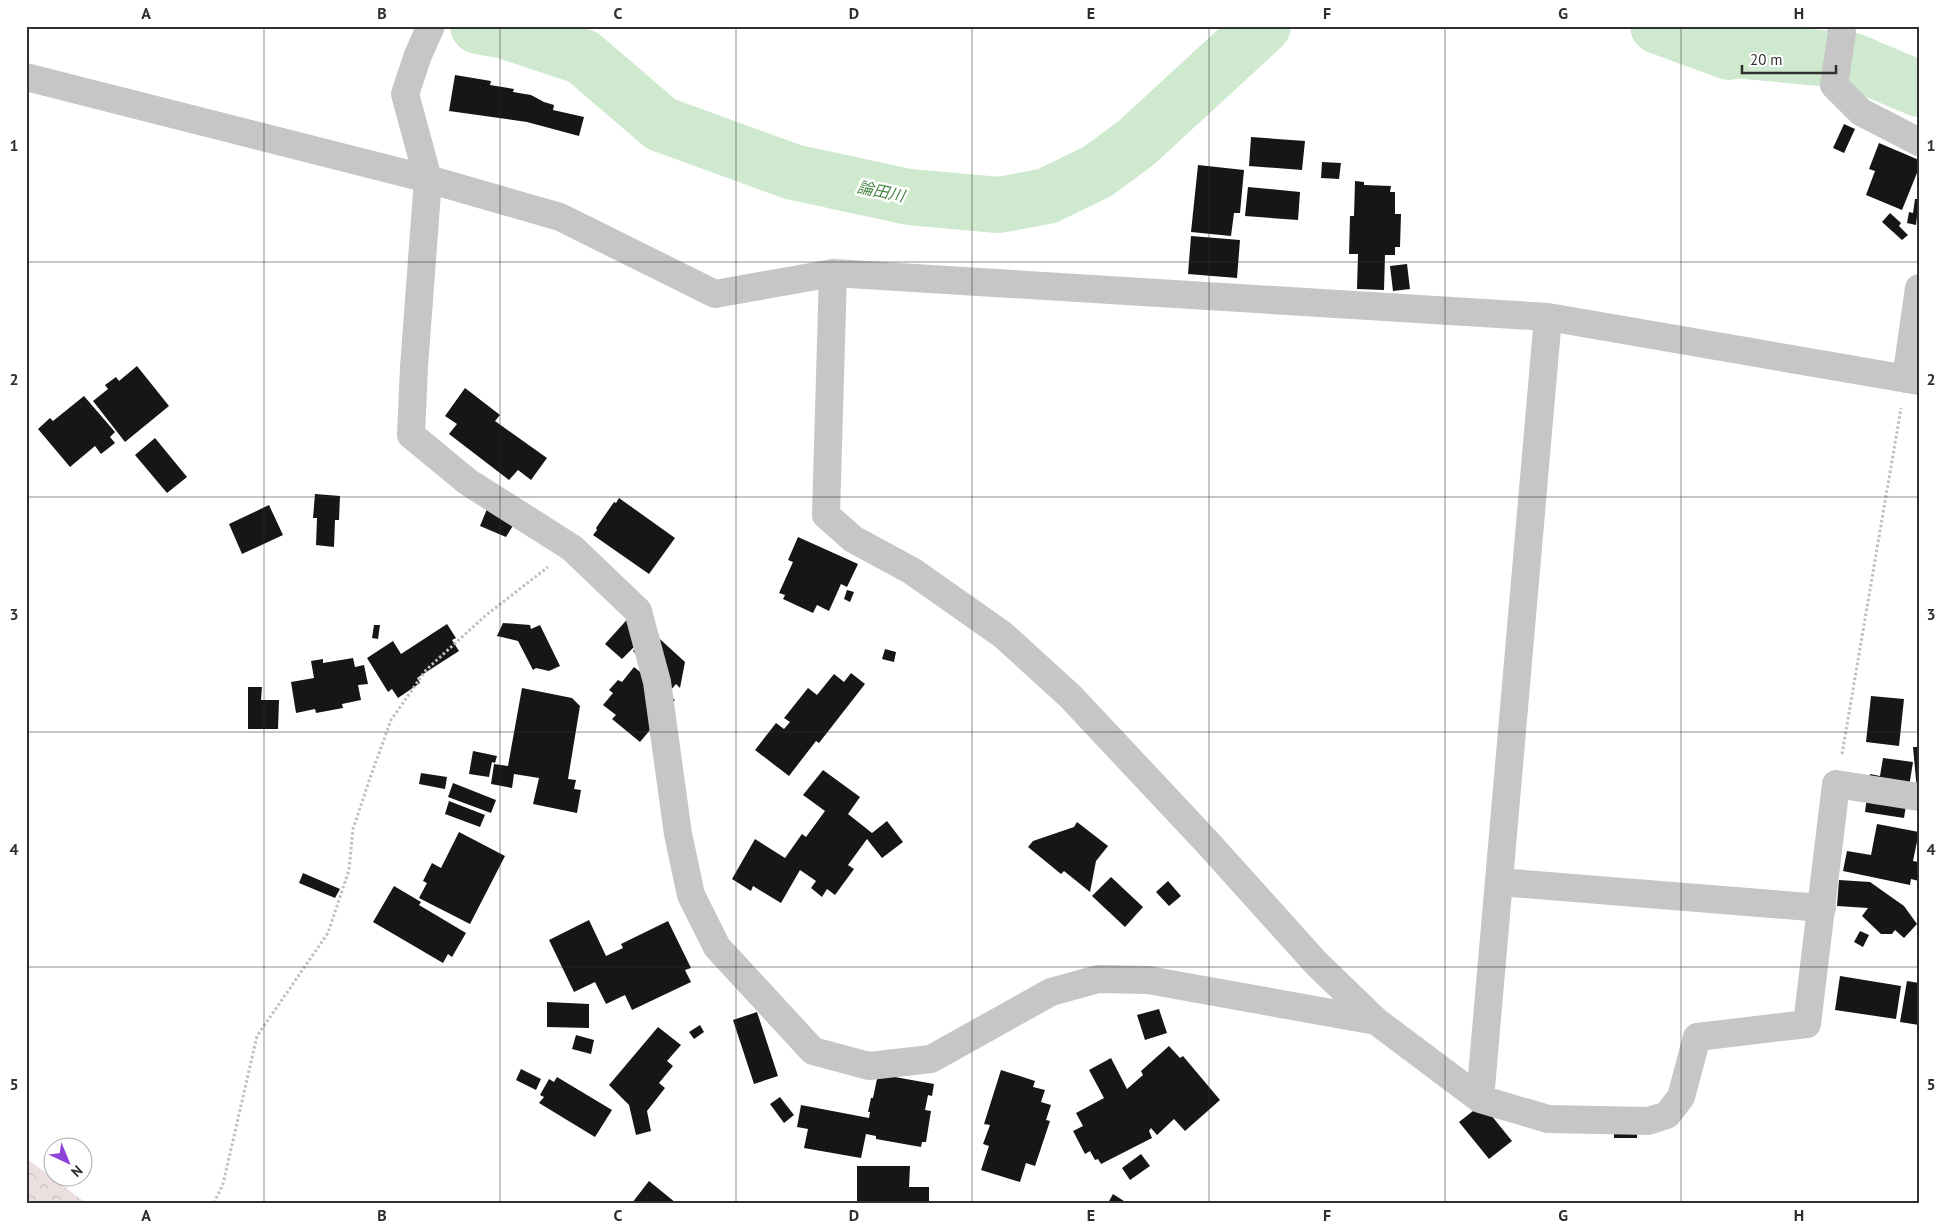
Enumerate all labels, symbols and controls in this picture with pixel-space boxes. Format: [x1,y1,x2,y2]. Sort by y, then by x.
text: A [141,3,151,23]
text: B [377,3,387,23]
text: C [614,3,623,23]
text: D [849,3,859,23]
text: E [1087,3,1095,23]
text: F [1323,3,1331,23]
text: G [1558,3,1568,23]
text: H [1794,3,1804,23]
scale bar [1742,42,1836,74]
text: 20 m [1750,50,1783,69]
text: 1 [9,135,19,155]
text: 1 [1926,135,1936,155]
water label: 論田川 [855,176,909,206]
text: 2 [9,369,19,389]
text: 2 [1926,369,1936,389]
text: 3 [9,604,19,624]
text: 3 [1926,604,1936,624]
text: 4 [9,839,19,859]
text: 4 [1926,839,1936,859]
text: 5 [9,1074,19,1094]
text: 5 [1926,1074,1936,1094]
north arrow [42,1136,92,1186]
text: N [67,1162,87,1181]
text: A [141,1205,151,1225]
text: B [377,1205,387,1225]
text: C [614,1205,623,1225]
text: D [849,1205,859,1225]
text: E [1087,1205,1095,1225]
text: F [1323,1205,1331,1225]
text: G [1558,1205,1568,1225]
text: H [1794,1205,1804,1225]

